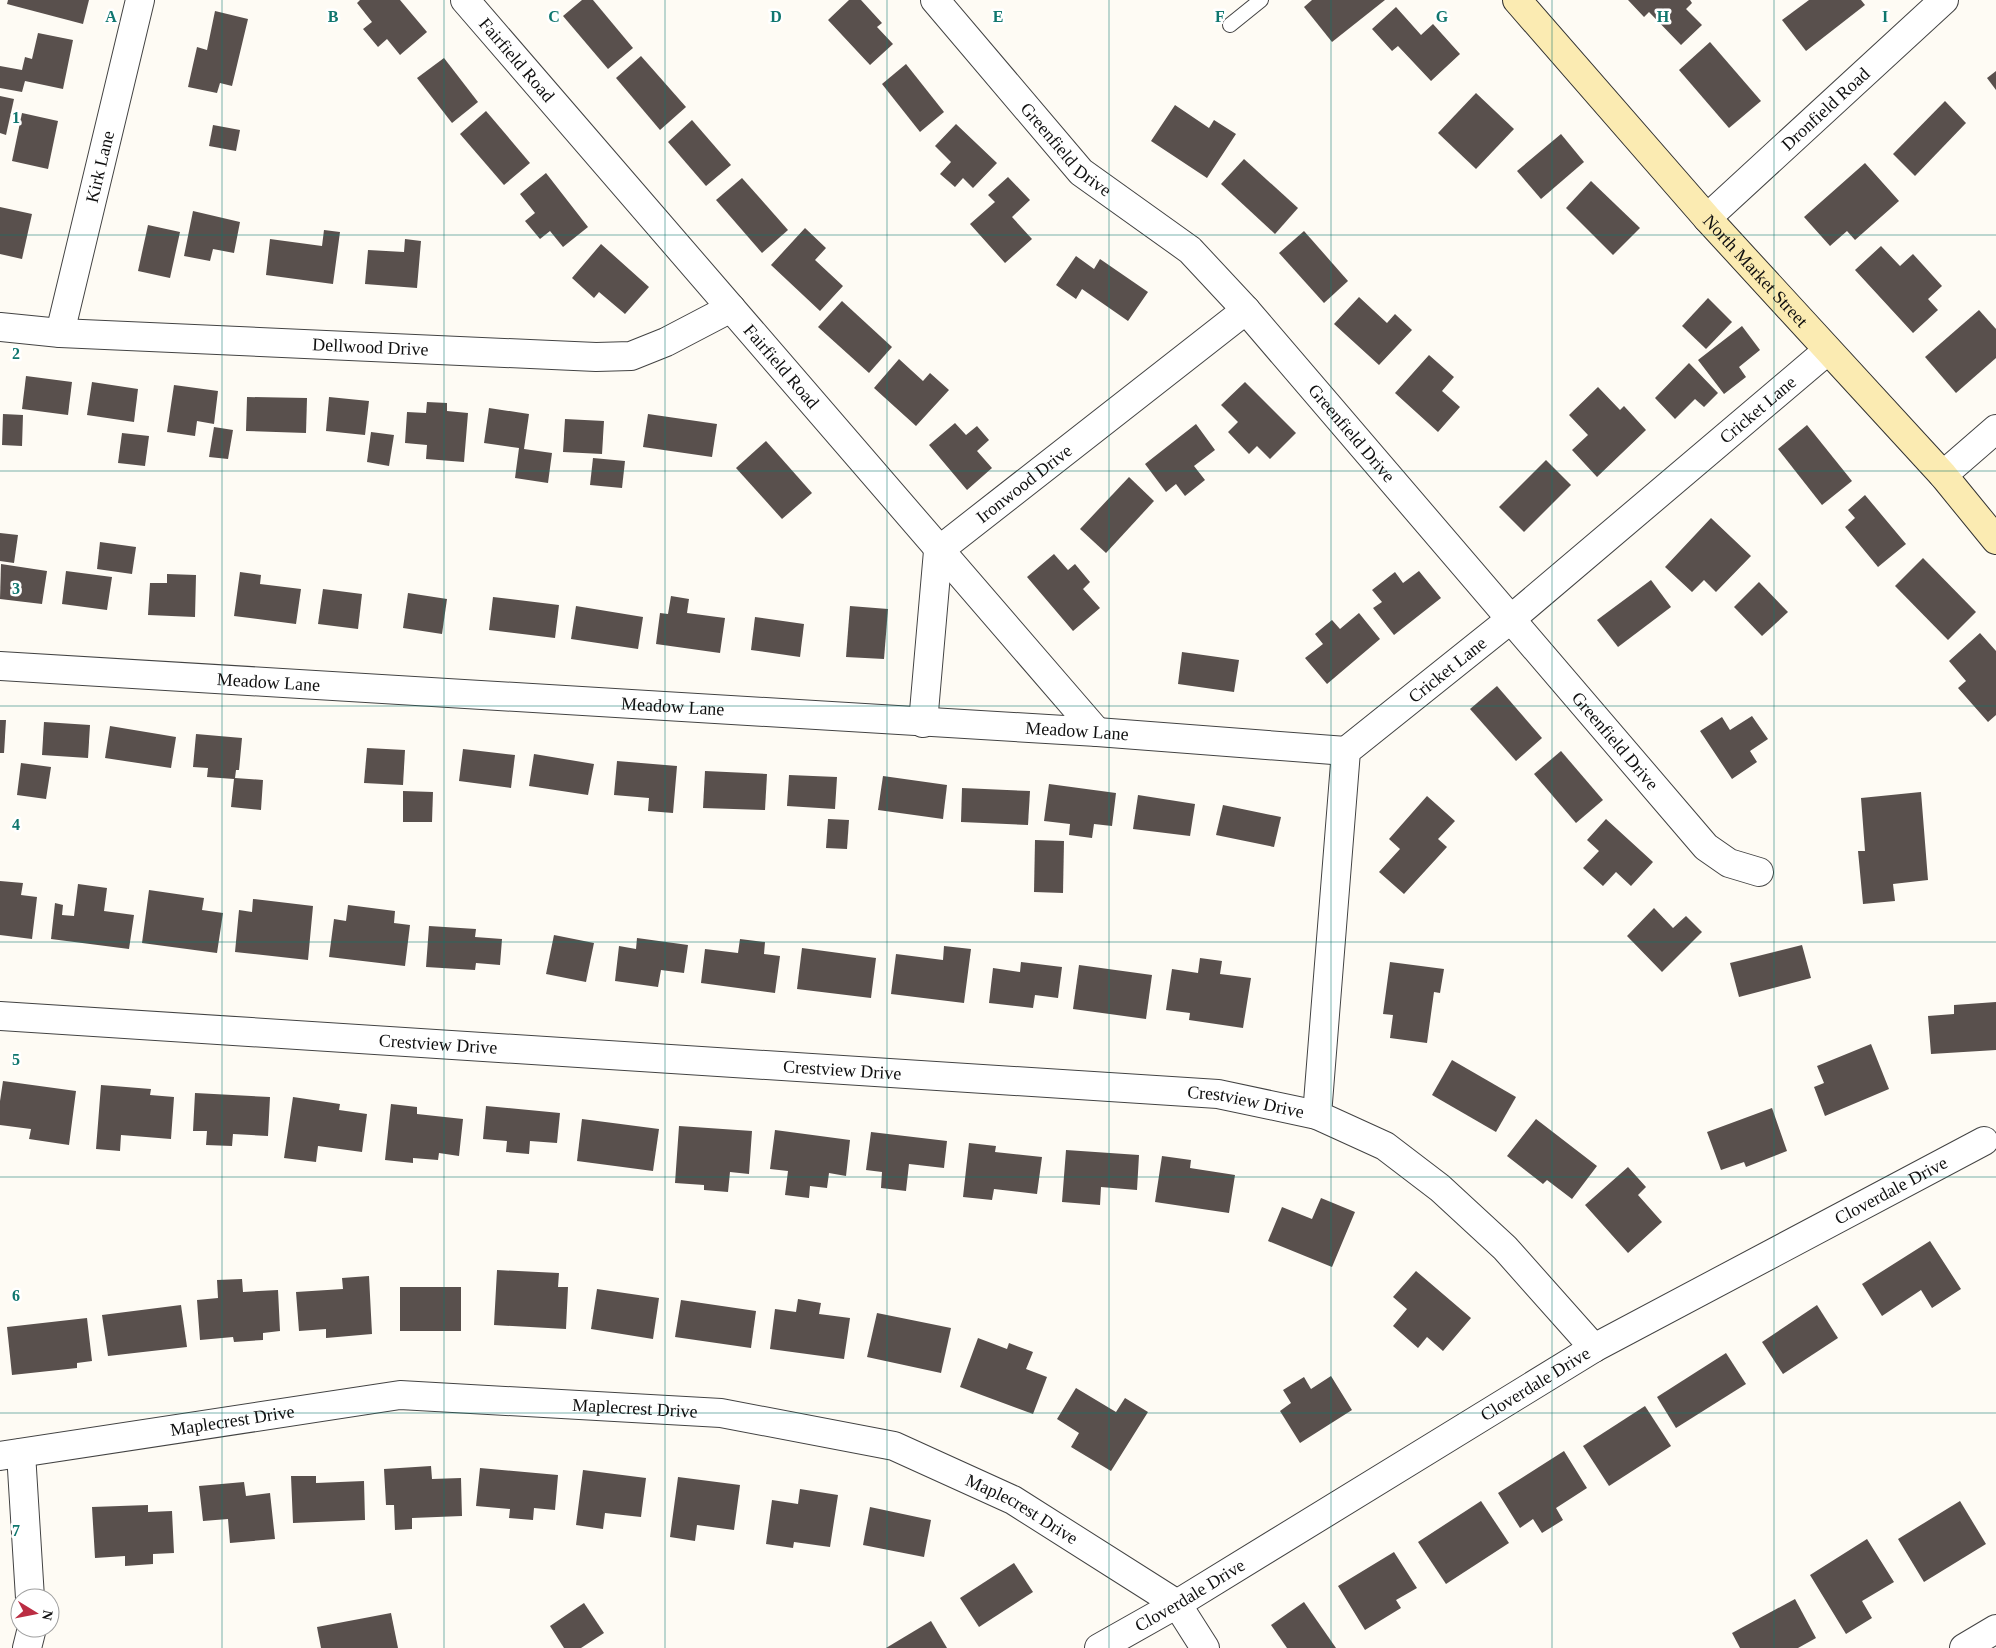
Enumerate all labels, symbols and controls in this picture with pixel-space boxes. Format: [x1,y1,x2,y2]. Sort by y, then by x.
text: A [105,8,117,25]
text: B [328,8,339,25]
text: C [548,8,560,25]
text: D [770,8,782,25]
text: E [993,8,1003,25]
text: F [1215,8,1225,25]
text: G [1436,8,1449,25]
text: H [1657,8,1670,25]
text: I [1882,8,1888,25]
street label: Fairfield Road [475,14,558,106]
street label: Dronfield Road [1777,64,1874,154]
street label: Greenfield Drive [1017,99,1115,200]
text: 1 [12,109,20,126]
street label: Kirk Lane [82,129,118,205]
street label: North Market Street [1699,211,1812,331]
street label: Fairfield Road [740,320,823,412]
street label: Dellwood Drive [312,334,429,359]
text: 2 [12,345,20,362]
street label: Cricket Lane [1716,372,1800,448]
street label: Greenfield Drive [1304,380,1399,486]
street label: Ironwood Drive [972,440,1076,527]
text: 3 [12,580,20,597]
street label: Cricket Lane [1405,633,1490,707]
street label: Meadow Lane [216,669,321,695]
street label: Greenfield Drive [1568,688,1663,794]
street label: Meadow Lane [621,693,725,720]
street label: Meadow Lane [1025,718,1129,744]
text: 4 [12,816,20,833]
street label: Crestview Drive [378,1030,498,1058]
text: 5 [12,1051,20,1068]
street label: Crestview Drive [782,1056,902,1084]
street label: Crestview Drive [1187,1082,1306,1122]
street label: Cloverdale Drive [1831,1152,1951,1228]
text: 6 [12,1287,20,1304]
street label: Cloverdale Drive [1477,1343,1594,1425]
street label: Maplecrest Drive [572,1395,698,1422]
street label: Maplecrest Drive [169,1401,296,1440]
street label: Maplecrest Drive [963,1470,1082,1549]
text: 7 [12,1522,20,1539]
street label: Cloverdale Drive [1131,1555,1248,1636]
north arrow [10,1588,60,1638]
text: N [39,1609,56,1621]

